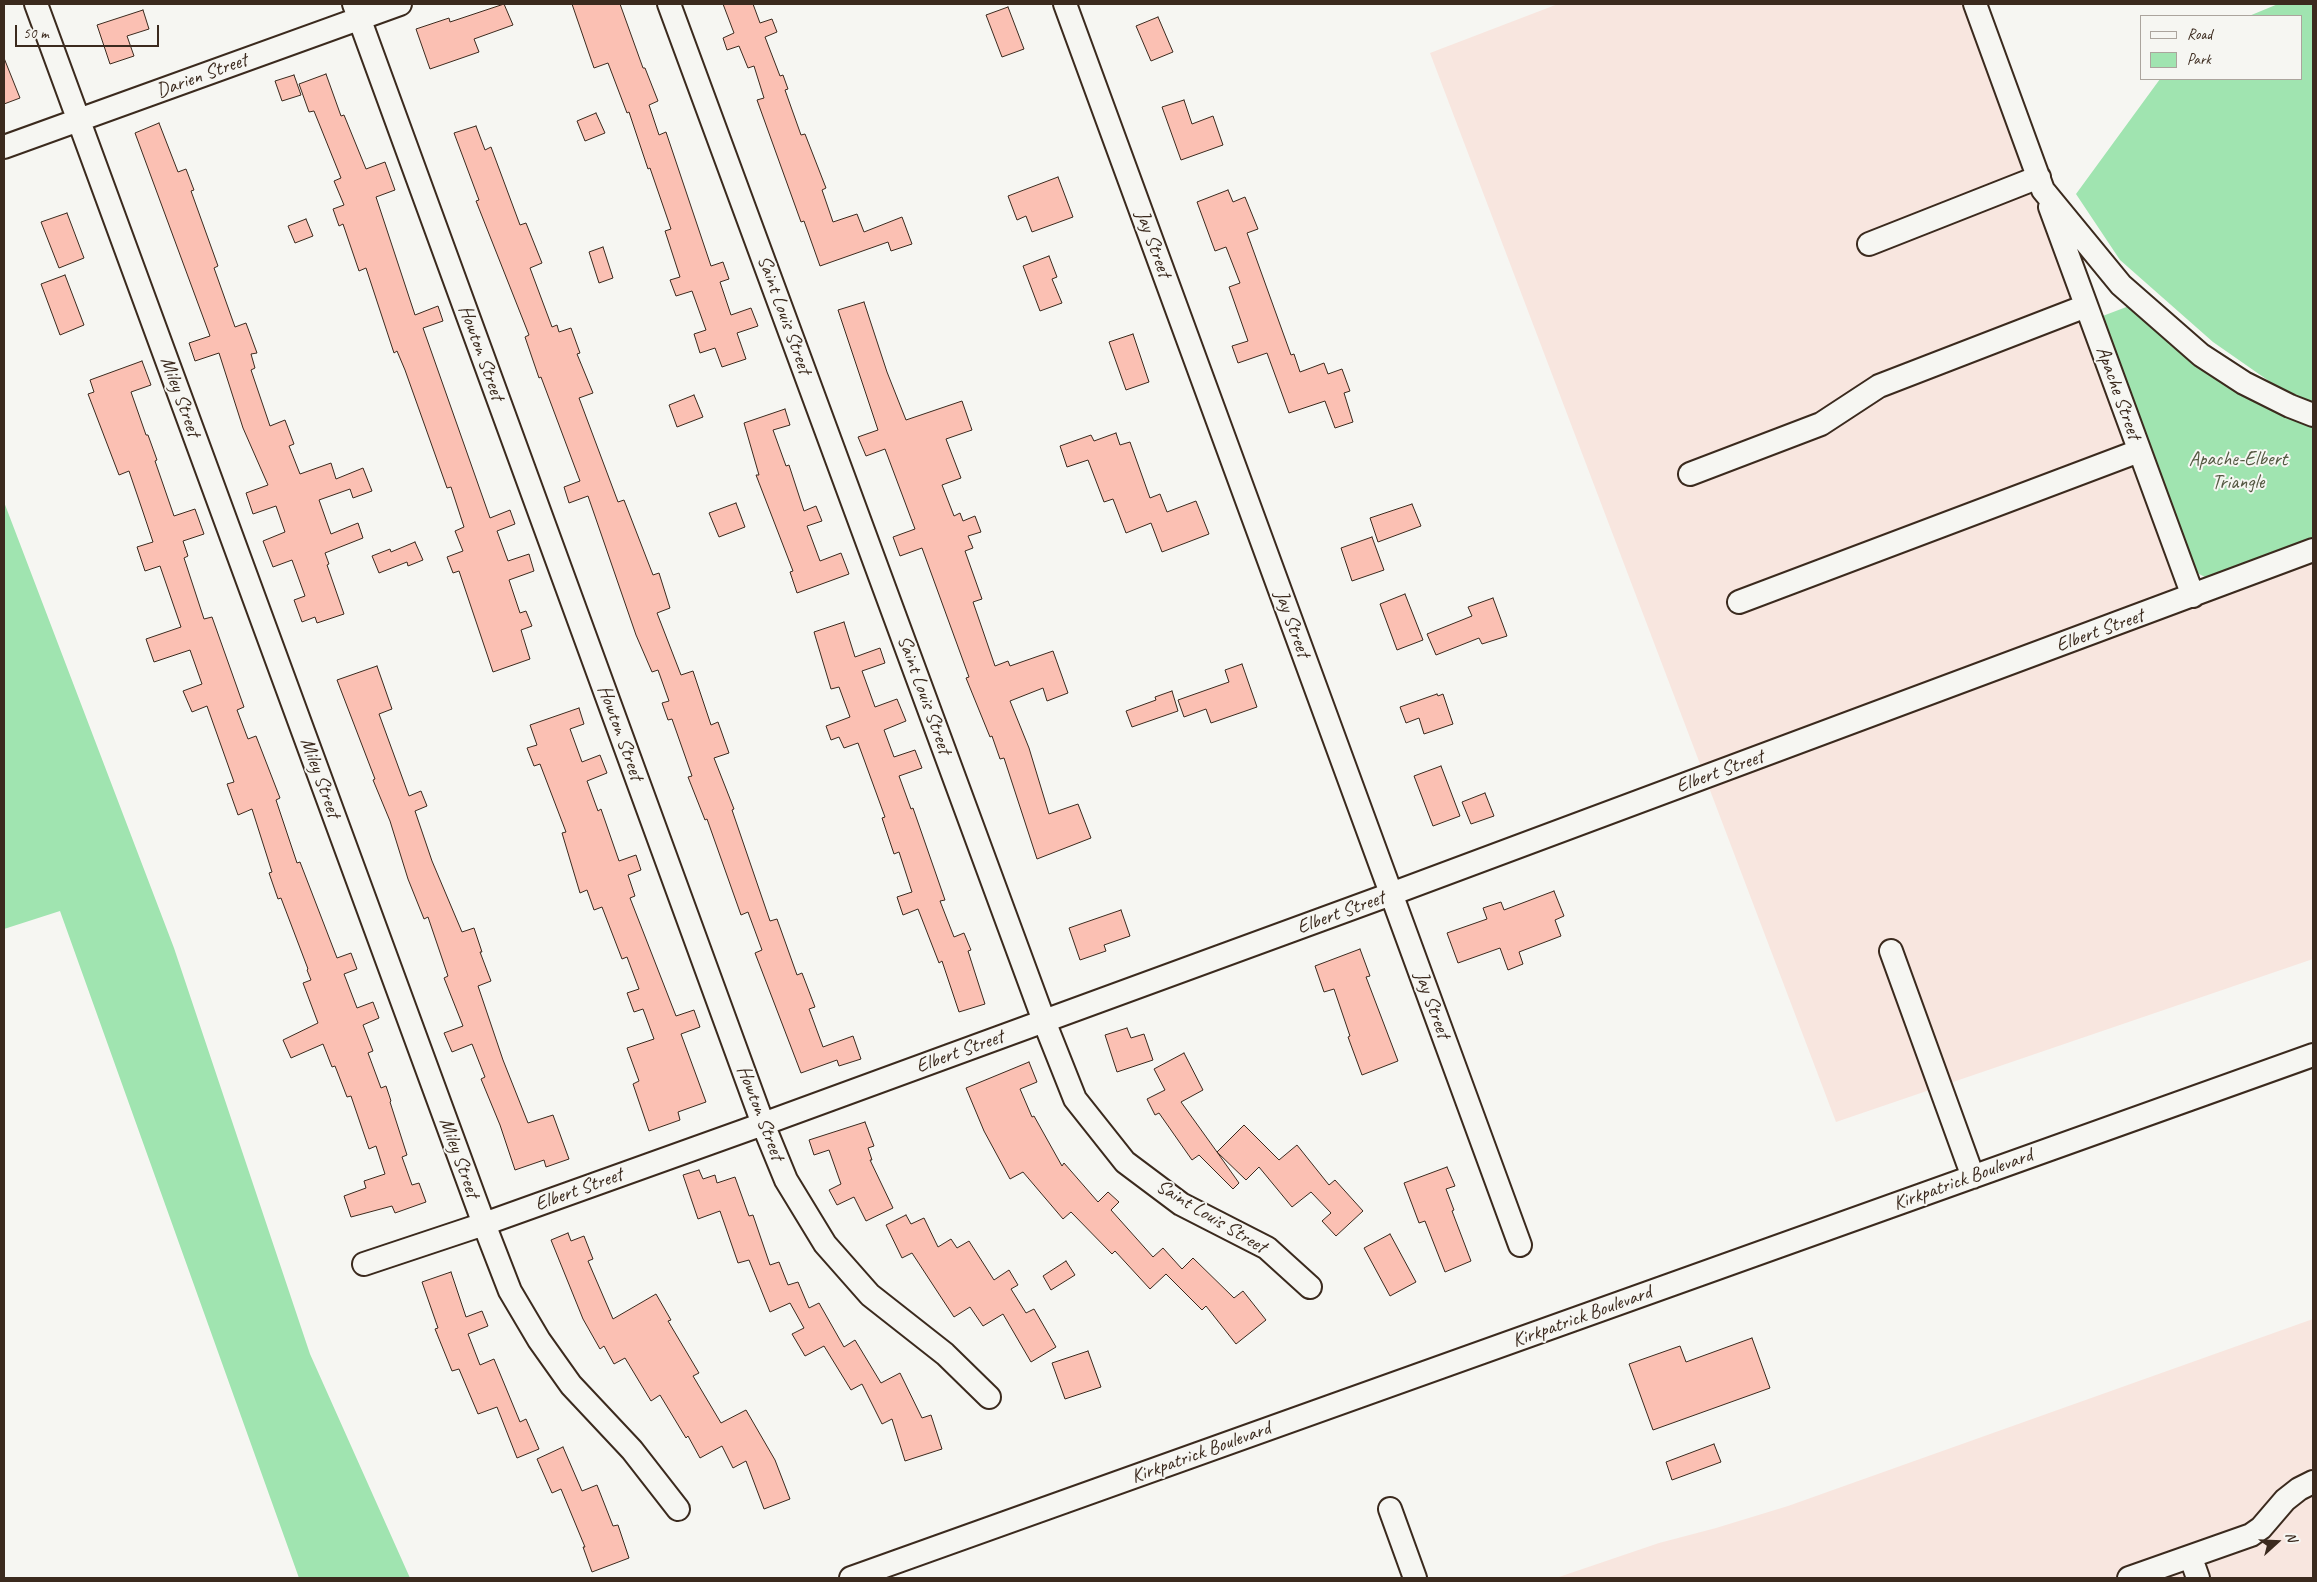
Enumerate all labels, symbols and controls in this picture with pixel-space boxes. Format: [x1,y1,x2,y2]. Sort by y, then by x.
scale bar [18,15,161,47]
legend [2140,15,2302,80]
text: 50 m [23,24,49,43]
text: Road [2187,25,2212,44]
street label: Darien Street [153,48,251,104]
text: Park [2187,50,2211,69]
street label: Jay Street [1130,207,1176,281]
street label: Saint Louis Street [751,252,817,378]
street label: Howton Street [453,302,509,404]
street label: Apache Street [2090,343,2146,443]
street label: Miley Street [154,354,206,440]
park label: Apache-Elbert Triangle [2189,448,2287,495]
street label: Jay Street [1269,587,1315,661]
street label: Elbert Street [2053,604,2147,658]
street label: Saint Louis Street [891,632,957,758]
street label: Howton Street [592,682,648,784]
street label: Miley Street [294,735,346,821]
street label: Elbert Street [1673,745,1767,799]
street label: Elbert Street [1294,886,1388,940]
street label: Jay Street [1409,968,1455,1042]
street label: Elbert Street [913,1025,1007,1079]
street label: Howton Street [731,1062,789,1164]
street label: Miley Street [433,1115,485,1201]
street label: Kirkpatrick Boulevard [1890,1144,2036,1216]
street label: Elbert Street [532,1163,626,1217]
street label: Saint Louis Street [1152,1175,1270,1259]
street label: Kirkpatrick Boulevard [1509,1281,1655,1353]
street label: Kirkpatrick Boulevard [1128,1417,1274,1489]
north arrow [2252,1517,2302,1567]
text: N [2282,1530,2301,1544]

